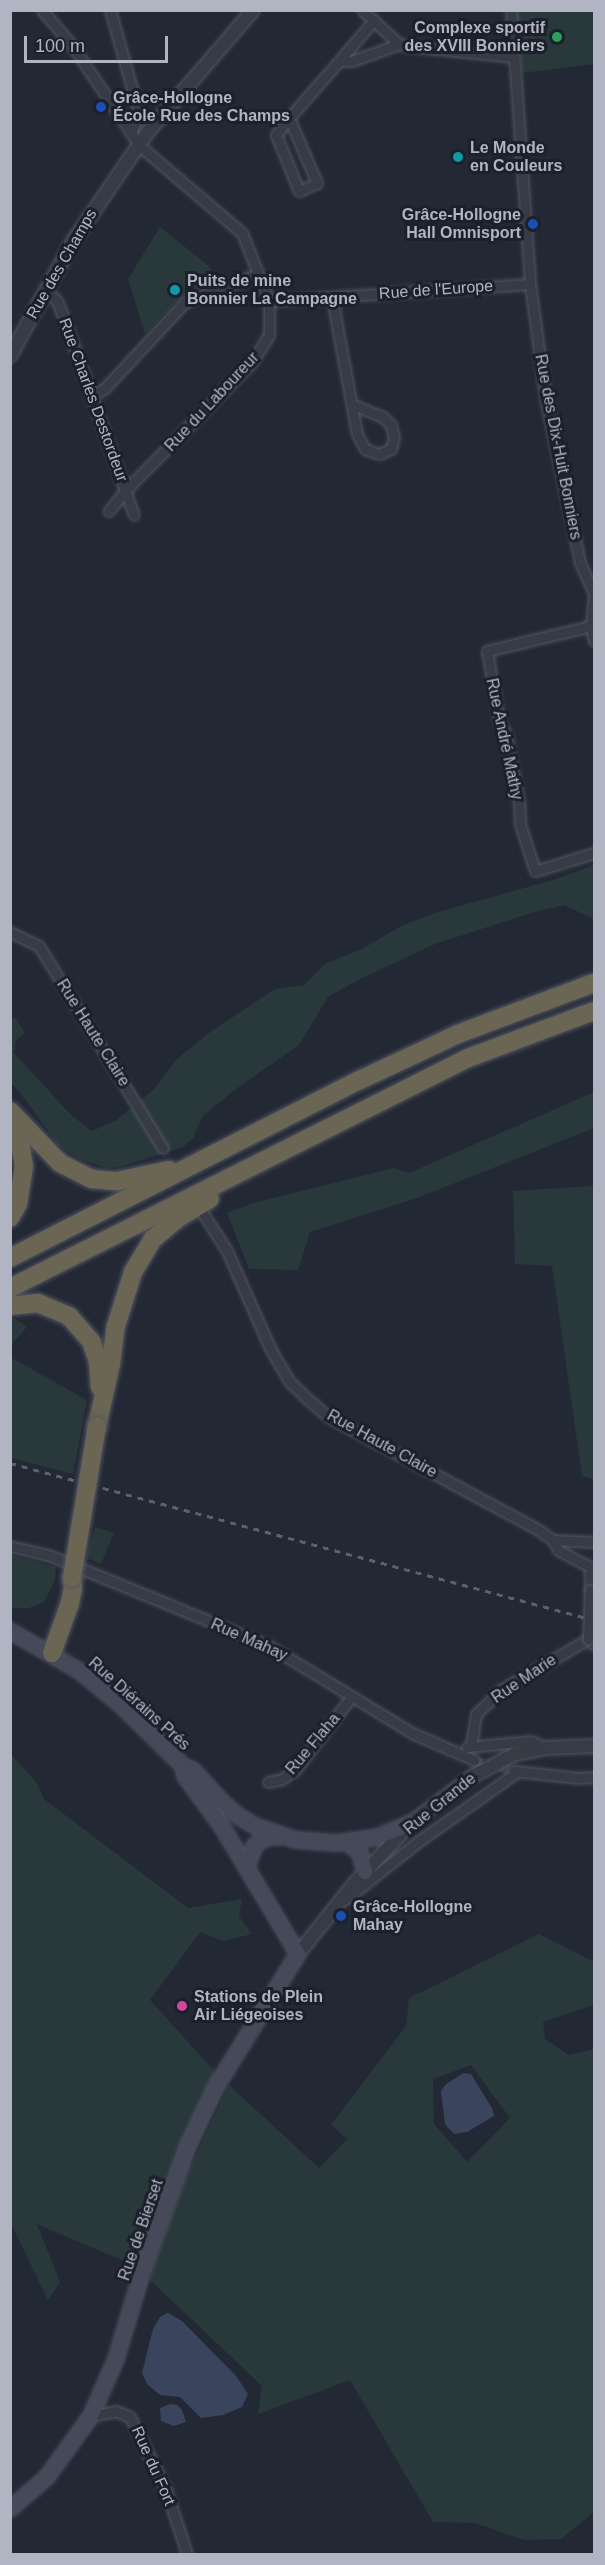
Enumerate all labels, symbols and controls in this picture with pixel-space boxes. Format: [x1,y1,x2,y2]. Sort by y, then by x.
place label: Complexe sportif des XVIII Bonniers [405,18,545,56]
scale bar [27,24,171,62]
marker: Complexe sportif des XVIII Bonniers [550,30,564,44]
text: 100 m [35,36,85,56]
place label: Grâce-Hollogne École Rue des Champs [113,88,290,126]
marker: Grâce-Hollogne École Rue des Champs [94,100,108,114]
place label: Le Monde en Couleurs [470,138,562,176]
marker: Le Monde en Couleurs [451,150,465,164]
place label: Grâce-Hollogne Hall Omnisport [402,205,521,243]
street label: Rue des Champs [23,206,101,322]
marker: Grâce-Hollogne Hall Omnisport [526,217,540,231]
place label: Puits de mine Bonnier La Campagne [187,271,357,309]
street label: Rue de l'Europe [378,276,494,304]
marker: Puits de mine Bonnier La Campagne [168,283,182,297]
street label: Rue Charles Destordeur [54,316,132,484]
street label: Rue du Laboureur [161,348,263,456]
street label: Rue des Dix-Huit Bonniers [531,353,585,541]
street label: Rue André Mathy [482,676,526,802]
street label: Rue Haute Claire [52,976,134,1090]
street label: Rue Haute Claire [324,1406,440,1482]
street label: Rue Mahay [208,1615,290,1665]
street label: Rue Marie [488,1650,560,1708]
street label: Rue Diérains Prés [84,1653,194,1755]
street label: Rue Flaha [282,1710,344,1778]
street label: Rue Grande [400,1769,480,1839]
place label: Grâce-Hollogne Mahay [353,1897,472,1935]
marker: Grâce-Hollogne Mahay [334,1909,348,1923]
place label: Stations de Plein Air Liégeoises [194,1987,323,2025]
marker: Stations de Plein Air Liégeoises [175,1999,189,2013]
street label: Rue de Bierset [115,2177,167,2283]
street label: Rue du Fort [127,2424,179,2508]

